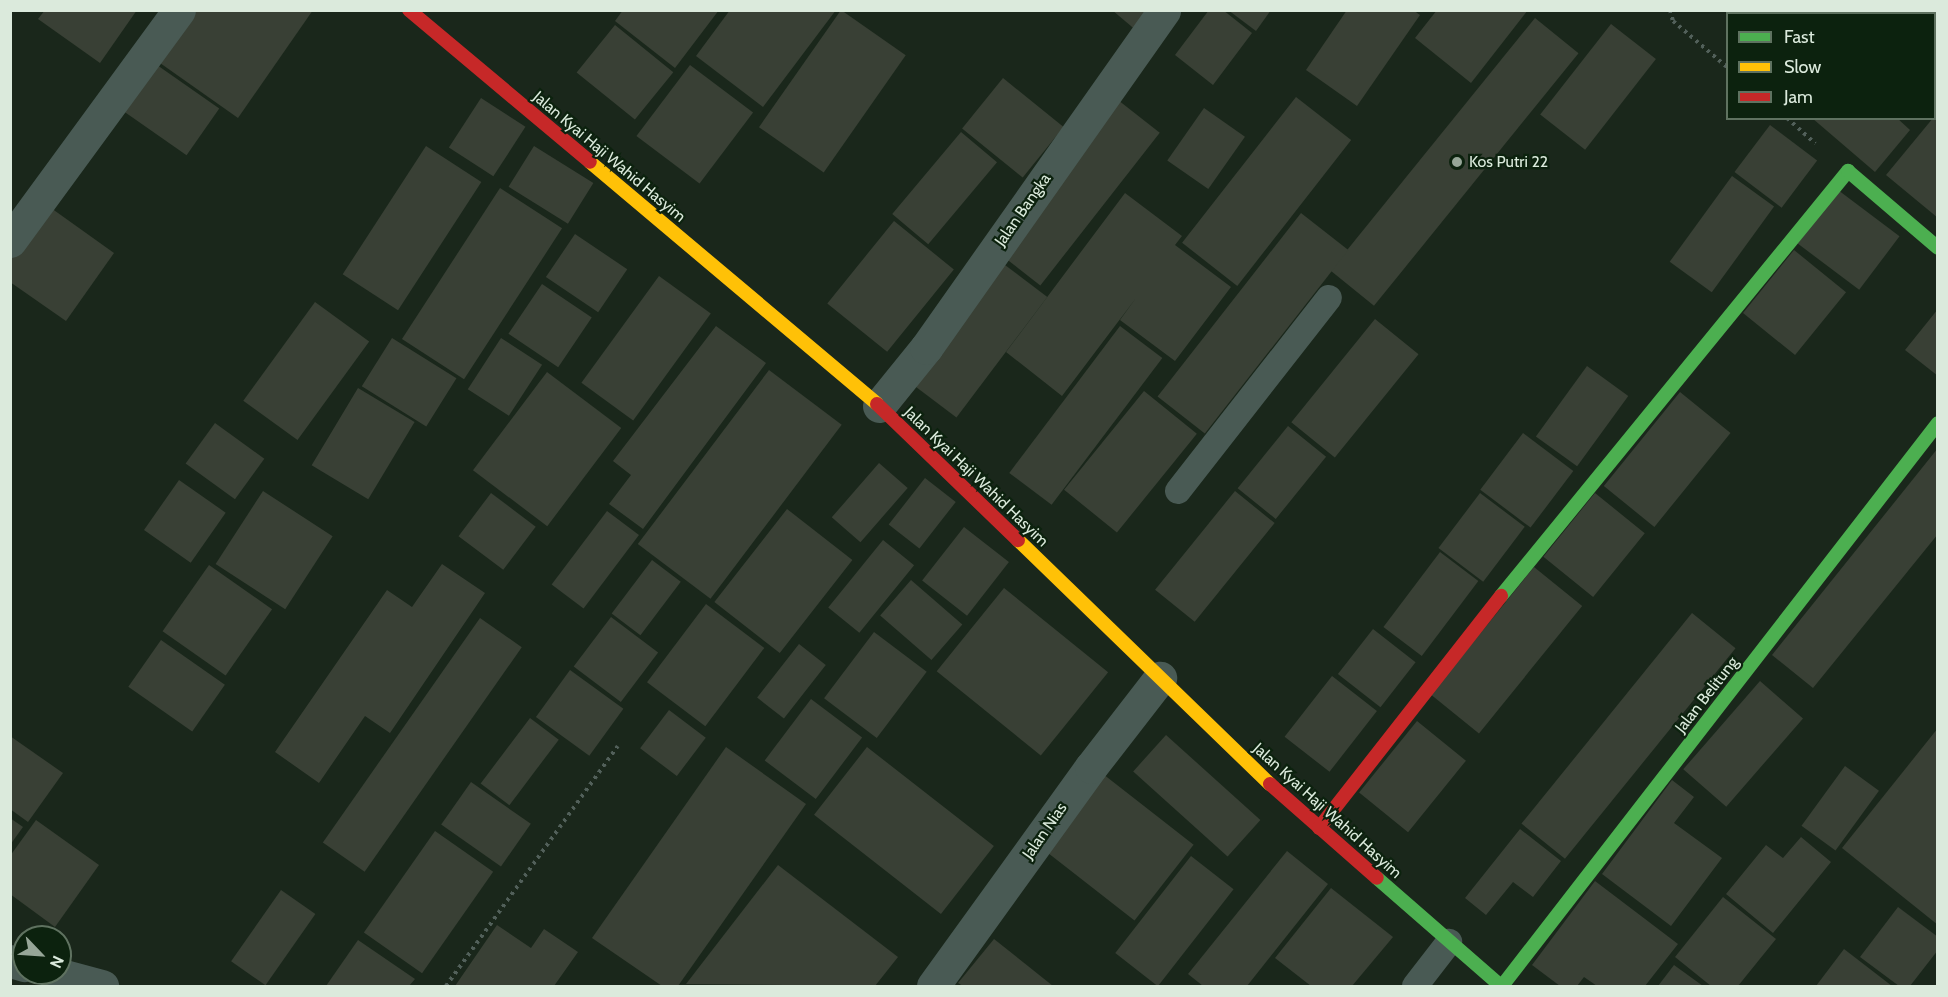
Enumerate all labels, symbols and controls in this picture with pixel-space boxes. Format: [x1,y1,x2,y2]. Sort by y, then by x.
legend [1726,12,1936,120]
text: Fast [1784,26,1815,48]
text: Slow [1784,56,1821,78]
text: Jam [1784,86,1813,108]
street label: Jalan Kyai Haji Wahid Hasyim [529,88,689,226]
place label: Kos Putri 22 [1469,152,1548,172]
marker: Kos Putri 22 [1450,155,1464,169]
street label: Jalan Bangka [991,170,1055,250]
street label: Jalan Kyai Haji Wahid Hasyim [900,403,1052,551]
street label: Jalan Belitung [1671,653,1743,737]
street label: Jalan Kyai Haji Wahid Hasyim [1249,739,1405,883]
street label: Jalan Nias [1019,799,1071,863]
north arrow [12,925,72,985]
text: N [46,953,68,971]

